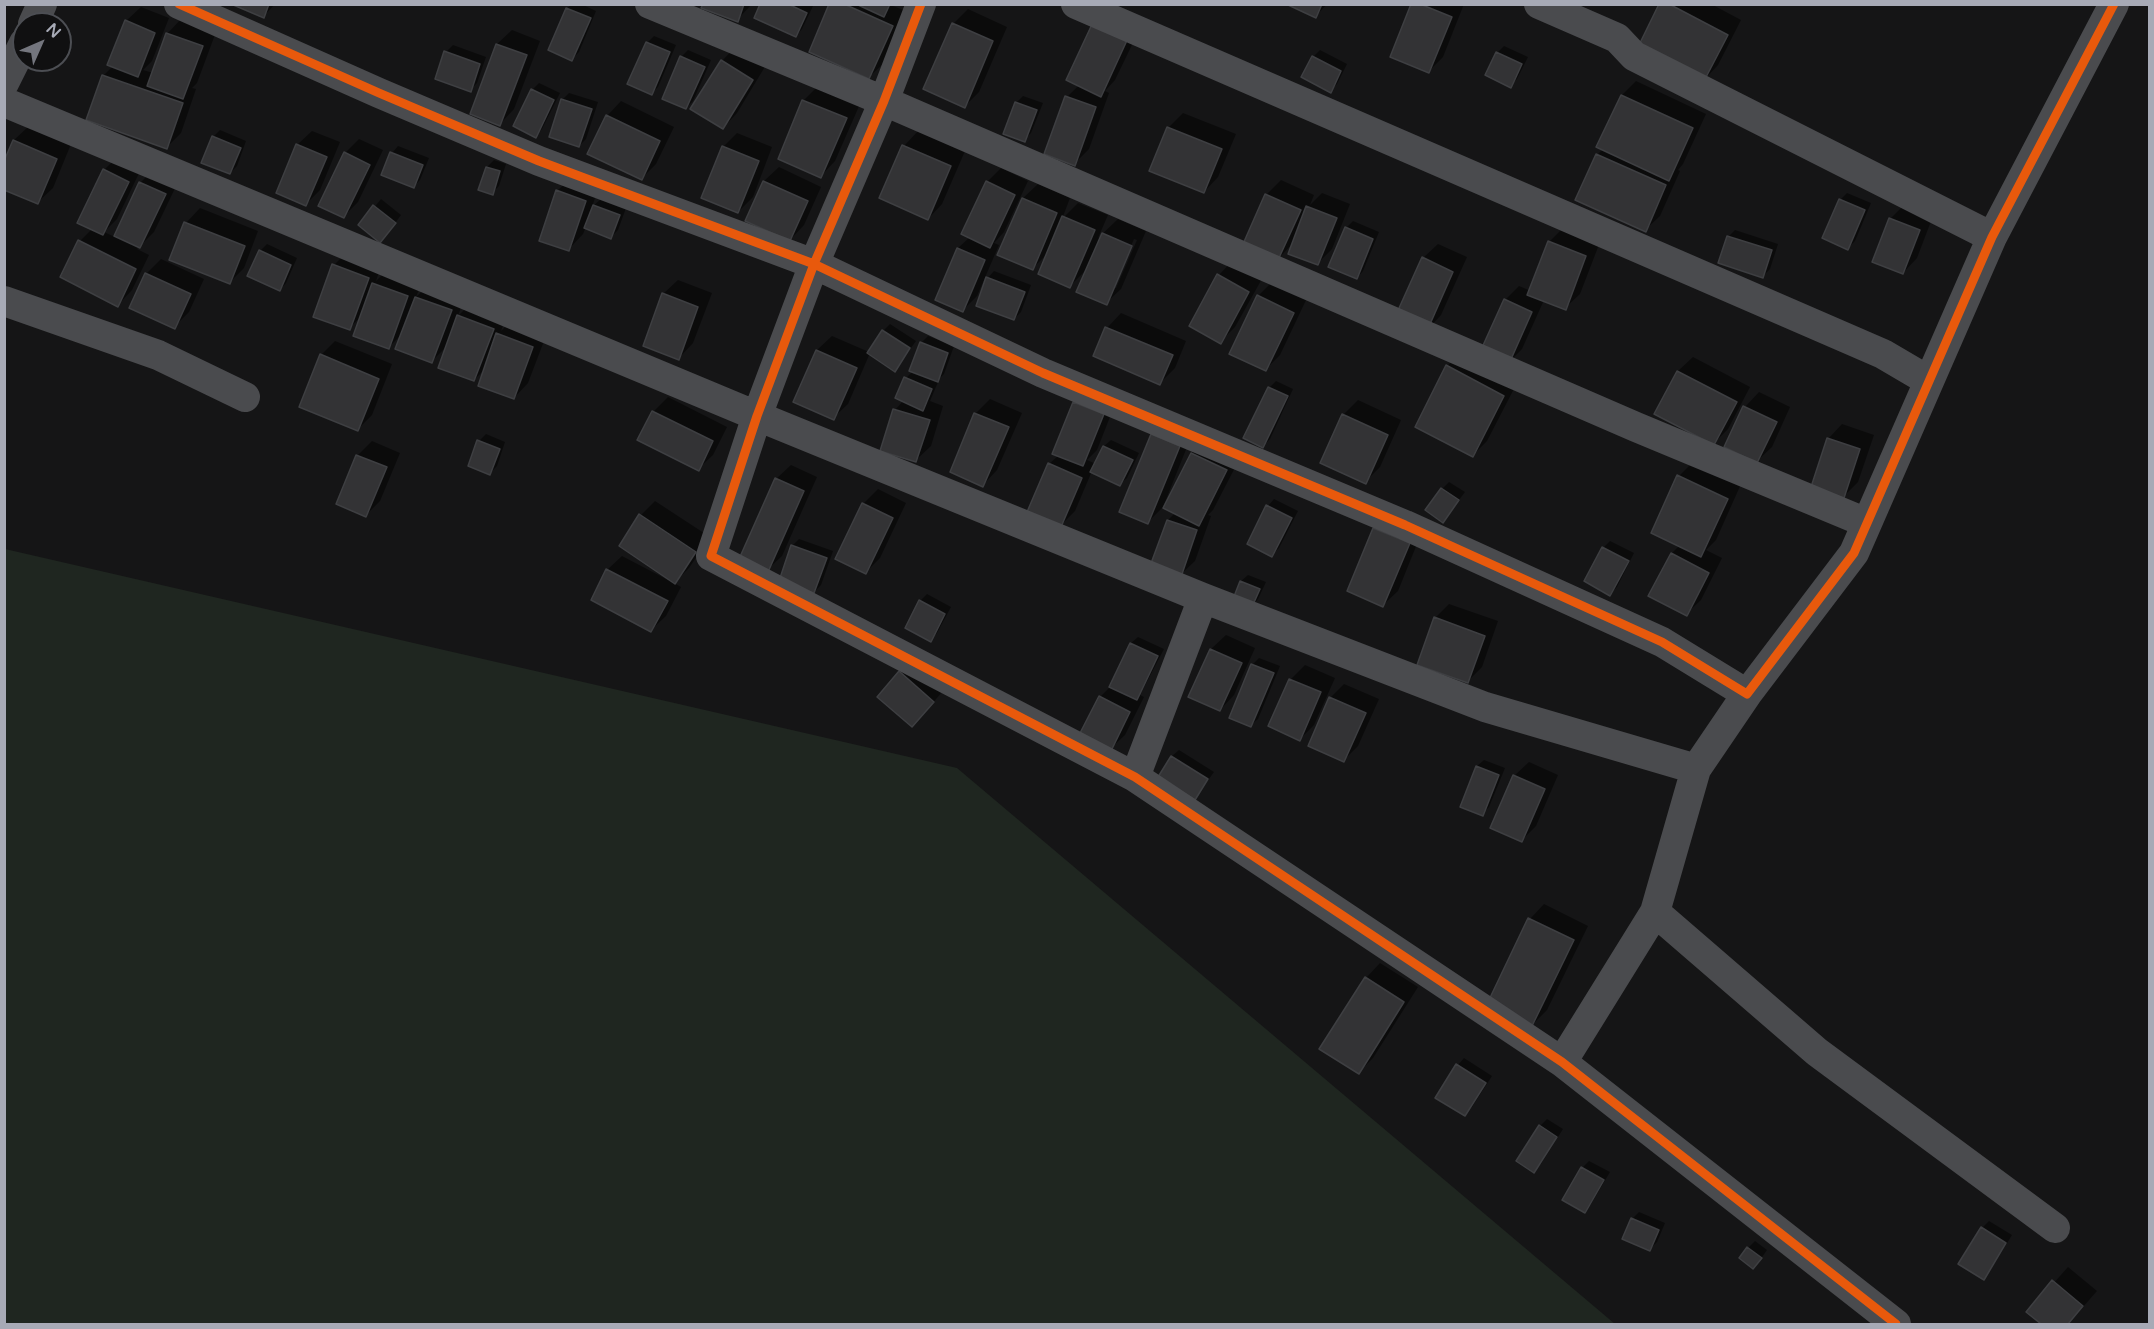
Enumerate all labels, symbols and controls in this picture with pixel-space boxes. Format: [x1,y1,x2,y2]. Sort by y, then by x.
north arrow [12,12,72,72]
text: N [42,19,65,42]

